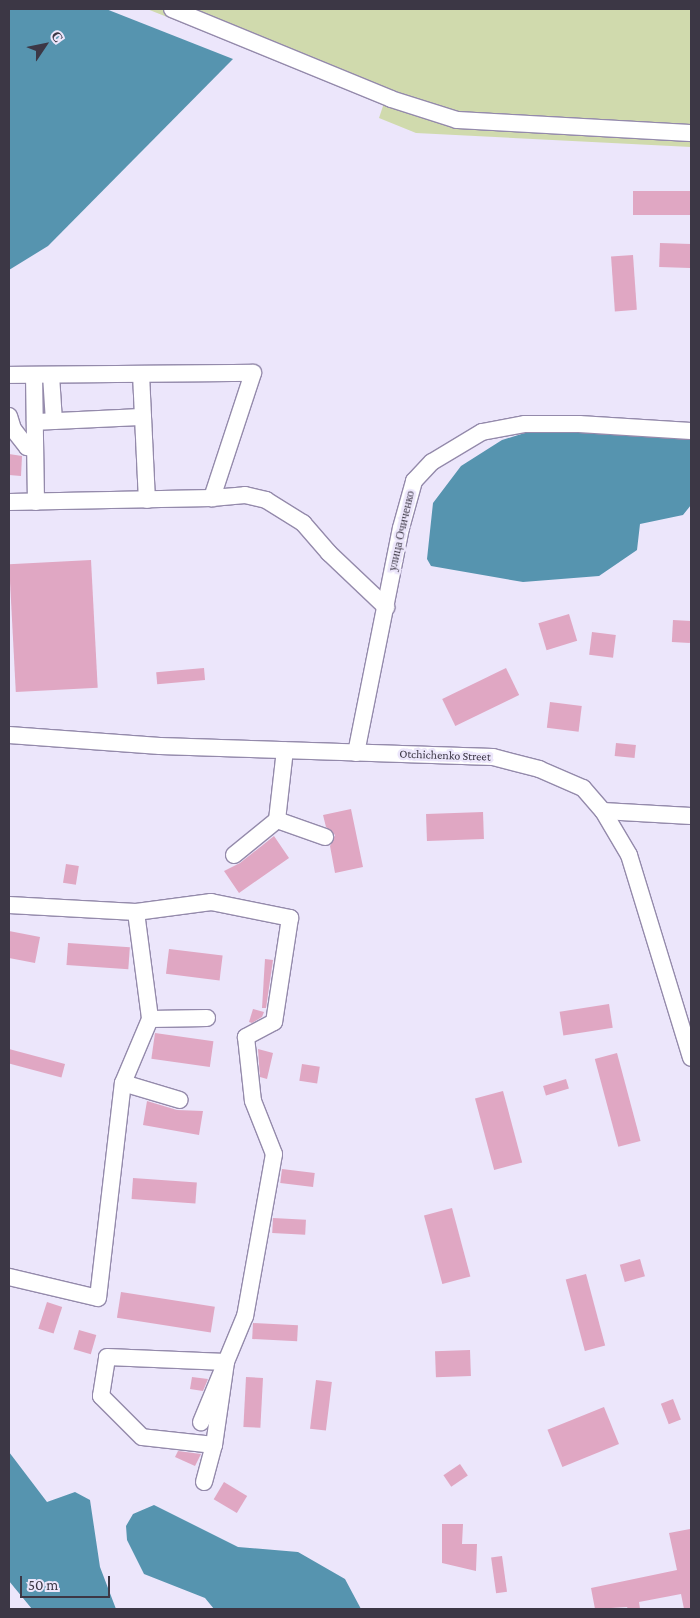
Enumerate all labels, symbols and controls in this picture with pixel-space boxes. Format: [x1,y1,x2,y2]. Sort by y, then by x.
north arrow [20,20,70,70]
text: С [48,28,67,45]
street label: улица Очиченко [386,489,418,573]
street label: Otchichenko Street [399,747,491,765]
scale bar [22,1566,112,1598]
text: 50 m [28,1577,58,1593]

